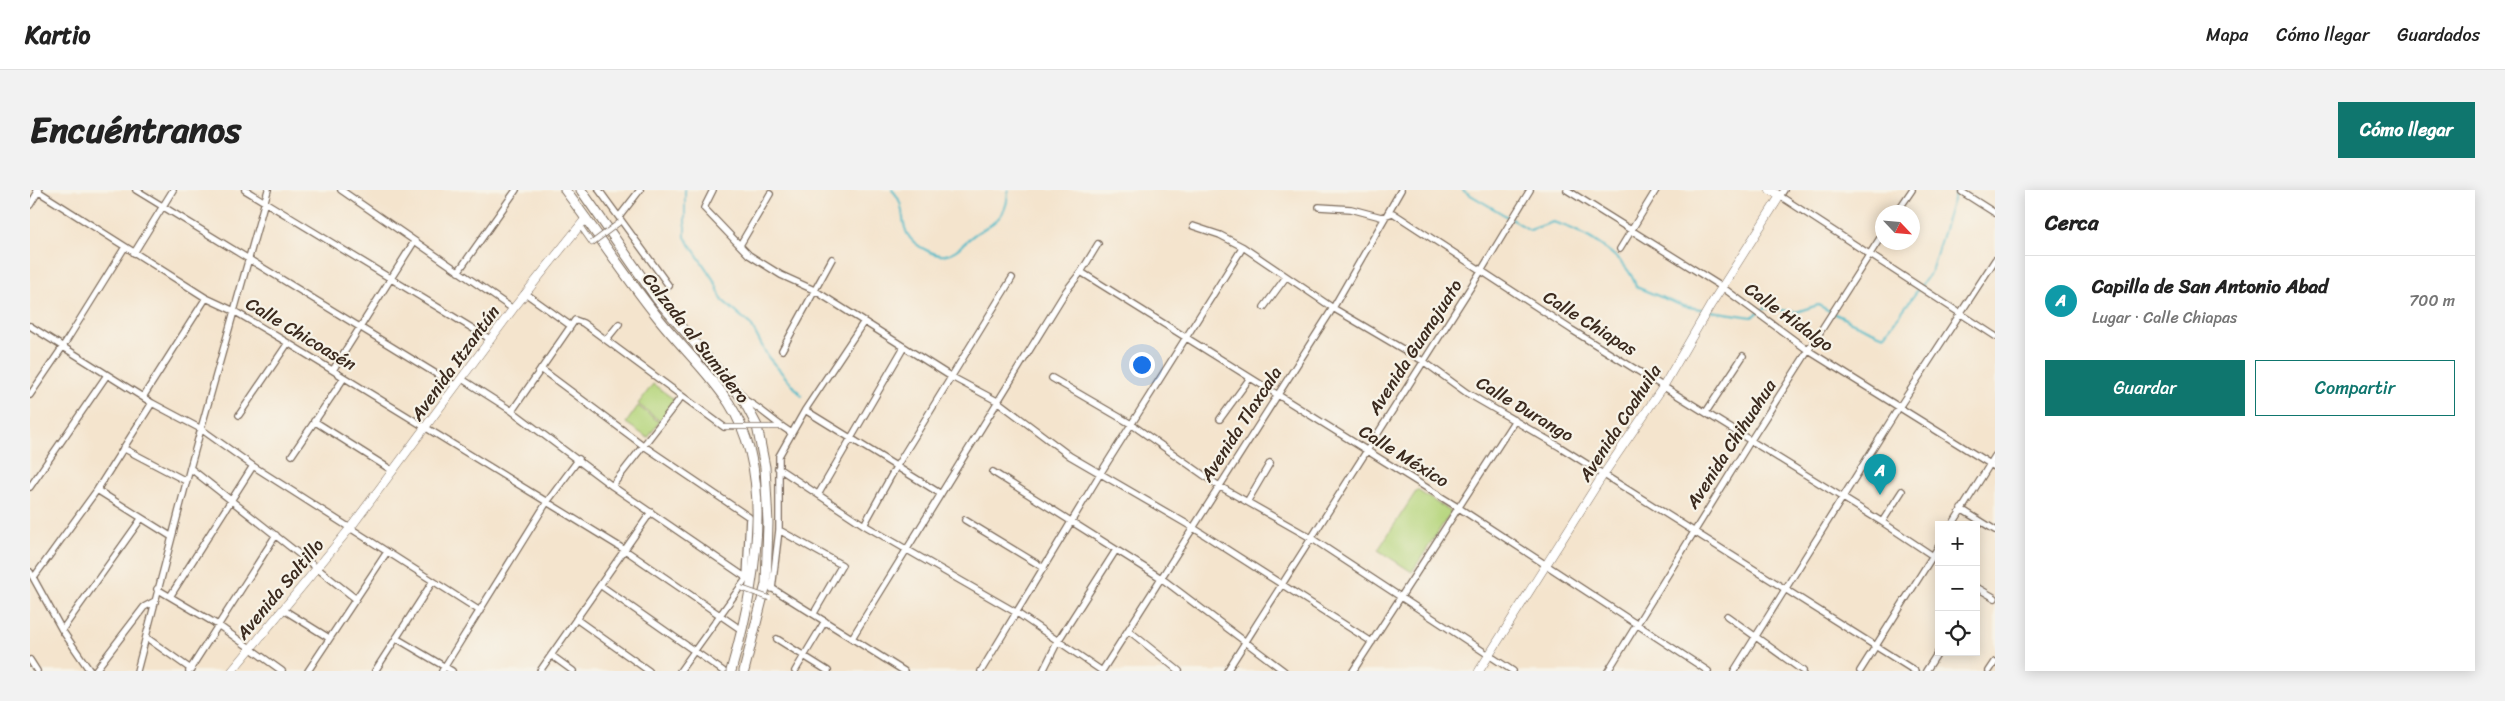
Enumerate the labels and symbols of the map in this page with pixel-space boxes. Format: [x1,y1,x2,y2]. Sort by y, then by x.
north arrow [1875,205,1920,250]
street label: Calzada al Sumidero [634,265,758,411]
street label: Avenida Guanajuato [1358,273,1471,422]
street label: Calle Hidalgo [1738,273,1840,361]
street label: Calle Chiapas [1537,281,1644,365]
street label: Calle Chicoasén [239,288,363,380]
street label: Avenida Itzantún [401,298,508,429]
your location [1129,352,1155,378]
street label: Avenida Coahuila [1569,357,1671,489]
street label: Avenida Tlaxcala [1191,360,1291,489]
street label: Calle Durango [1470,367,1580,451]
street label: Avenida Chihuahua [1676,372,1786,516]
street label: Calle México [1353,416,1455,496]
pin: A [1864,454,1896,495]
street label: Avenida Saltillo [227,531,332,648]

